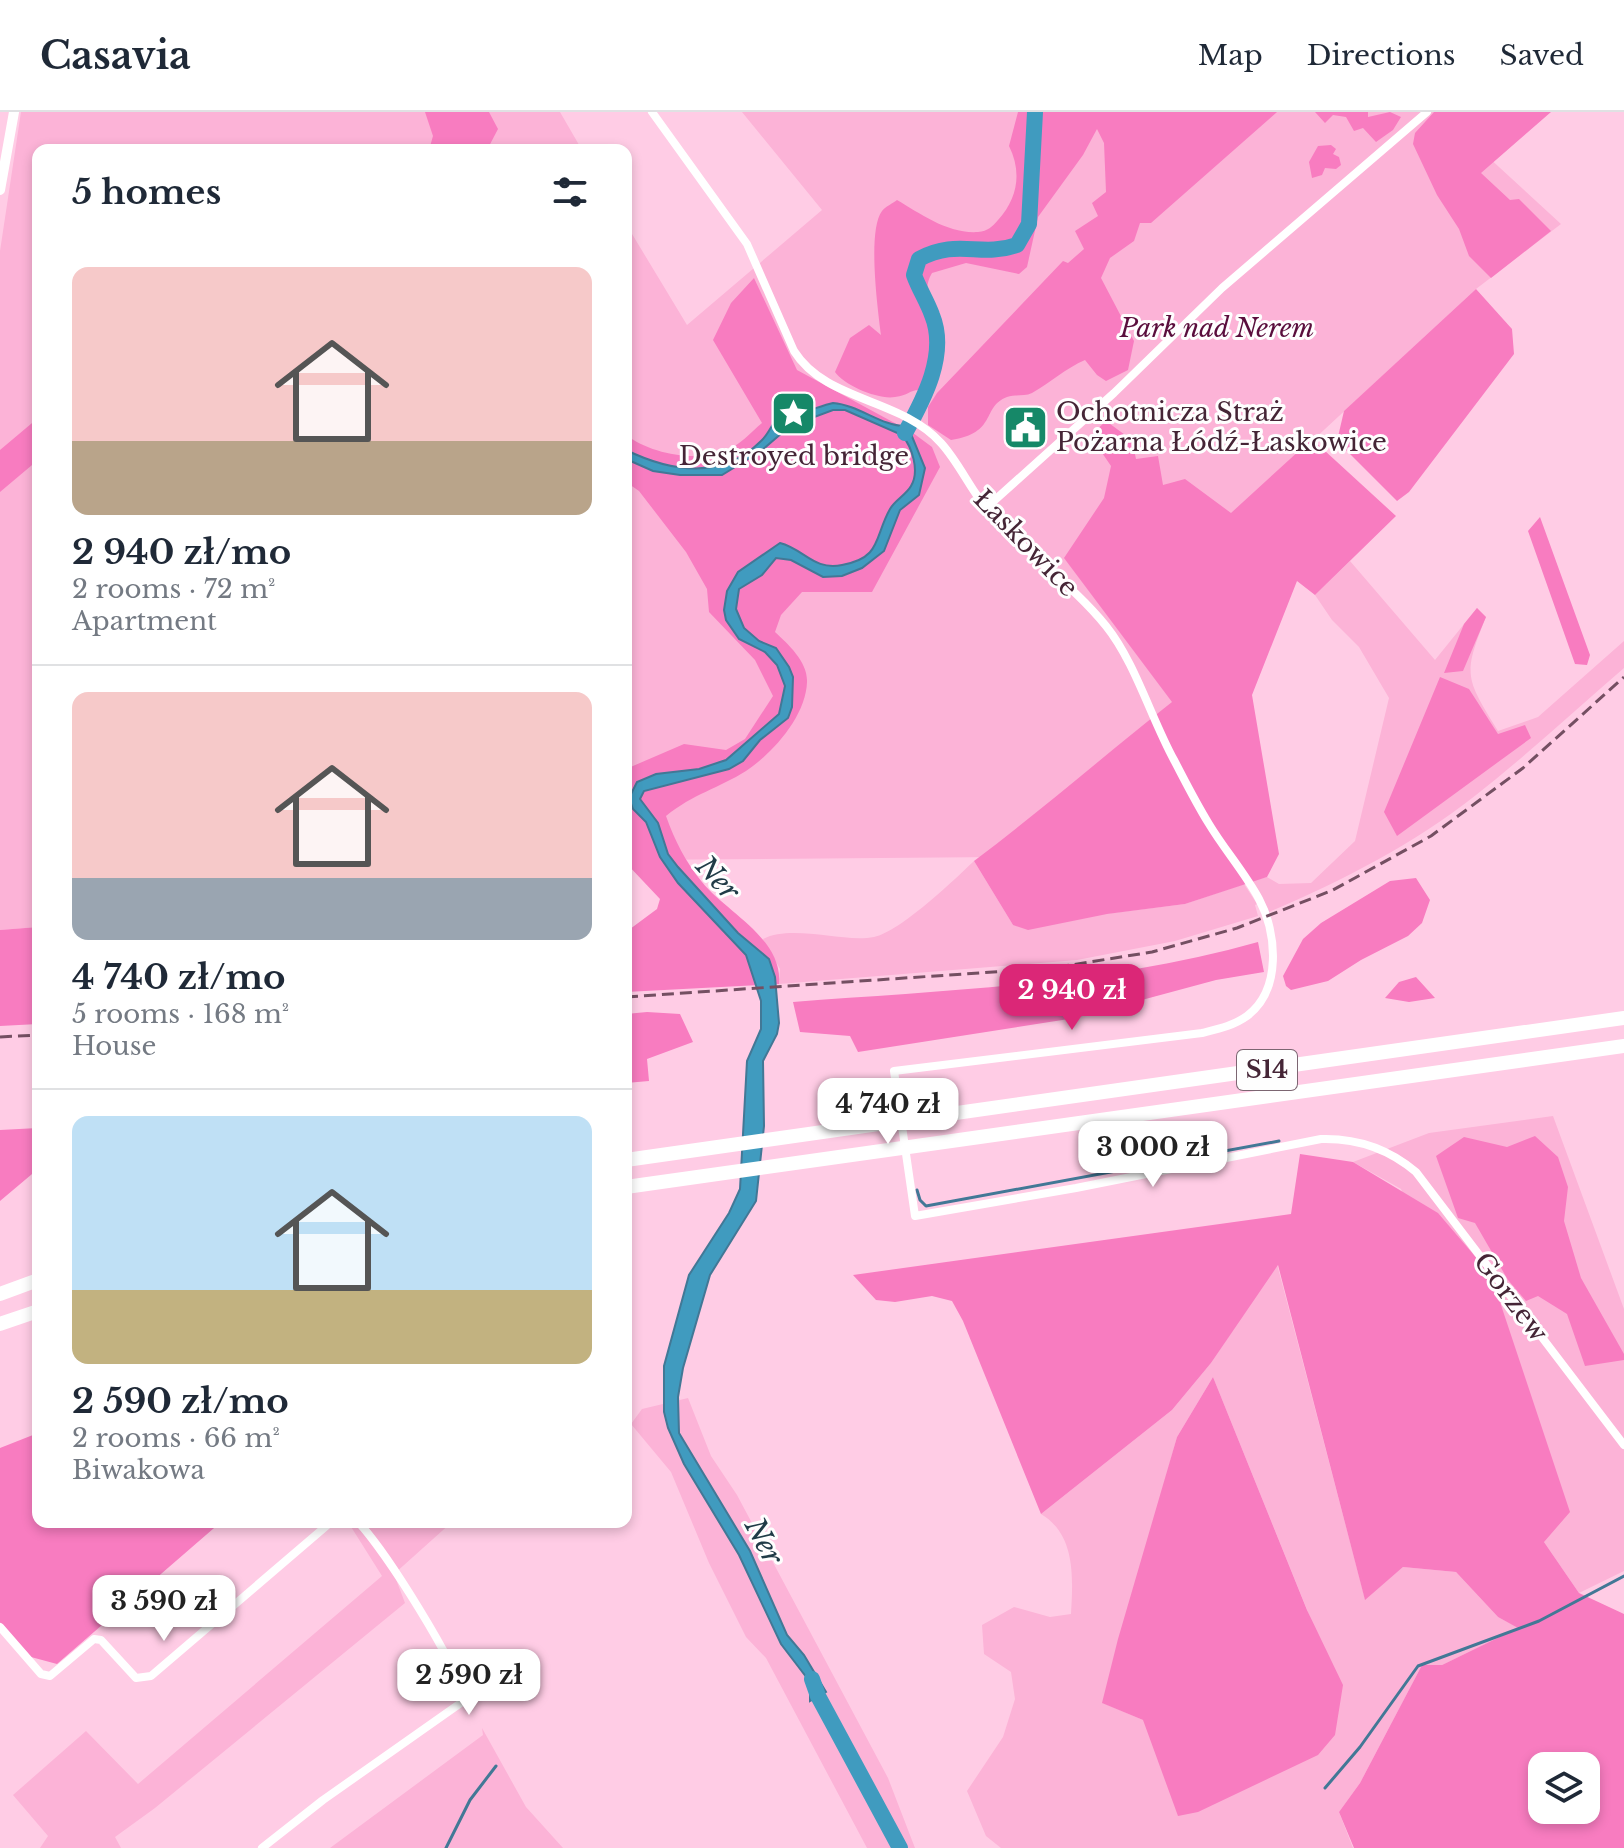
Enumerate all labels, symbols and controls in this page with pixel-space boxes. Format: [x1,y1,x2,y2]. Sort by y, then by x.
text: Casavia [40,32,191,79]
text: Map [1198,38,1263,73]
text: Directions [1307,38,1456,73]
text: Saved [1500,38,1584,73]
icon: filters [548,170,592,214]
text: 5 homes [72,171,221,213]
park label: Park nad Nerem [1119,312,1314,344]
icon: home [260,319,404,463]
place icon: Destroyed bridge [770,389,818,437]
place label: Ochotnicza Straż Pożarna Łódź-Łaskowice [1056,396,1387,458]
public building icon: Ochotnicza Straż Pożarna Łódź-Łaskowice [1001,403,1049,451]
place label: Destroyed bridge [679,440,909,472]
street label: Łaskowice [967,483,1085,603]
text: 2 940 zł/mo [72,531,291,573]
text: 2 rooms · 72 m² [72,573,275,605]
text: Apartment [72,605,217,637]
icon: home [260,744,404,888]
water label: Ner [688,848,748,909]
text: 4 740 zł/mo [72,956,286,998]
pin: 2 940 zł [989,964,1155,1032]
text: 2 940 zł [1017,974,1127,1006]
text: 5 rooms · 168 m² [72,998,289,1030]
text: House [72,1030,156,1062]
road number: S14 [1237,1050,1297,1090]
pin: 4 740 zł [805,1078,971,1146]
text: 4 740 zł [836,1088,941,1120]
pin: 3 000 zł [1070,1121,1236,1189]
text: 3 000 zł [1096,1131,1210,1163]
icon: home [260,1168,404,1312]
street label: Gorzew [1467,1246,1555,1348]
text: 2 590 zł/mo [72,1380,289,1422]
text: 2 rooms · 66 m² [72,1422,280,1454]
text: Biwakowa [72,1454,205,1486]
water label: Ner [736,1511,791,1572]
pin: 3 590 zł [81,1575,247,1643]
text: 3 590 zł [110,1585,218,1617]
pin: 2 590 zł [386,1649,552,1717]
text: 2 590 zł [415,1659,523,1691]
map controls [1528,1752,1600,1824]
button: layers [1528,1752,1600,1824]

